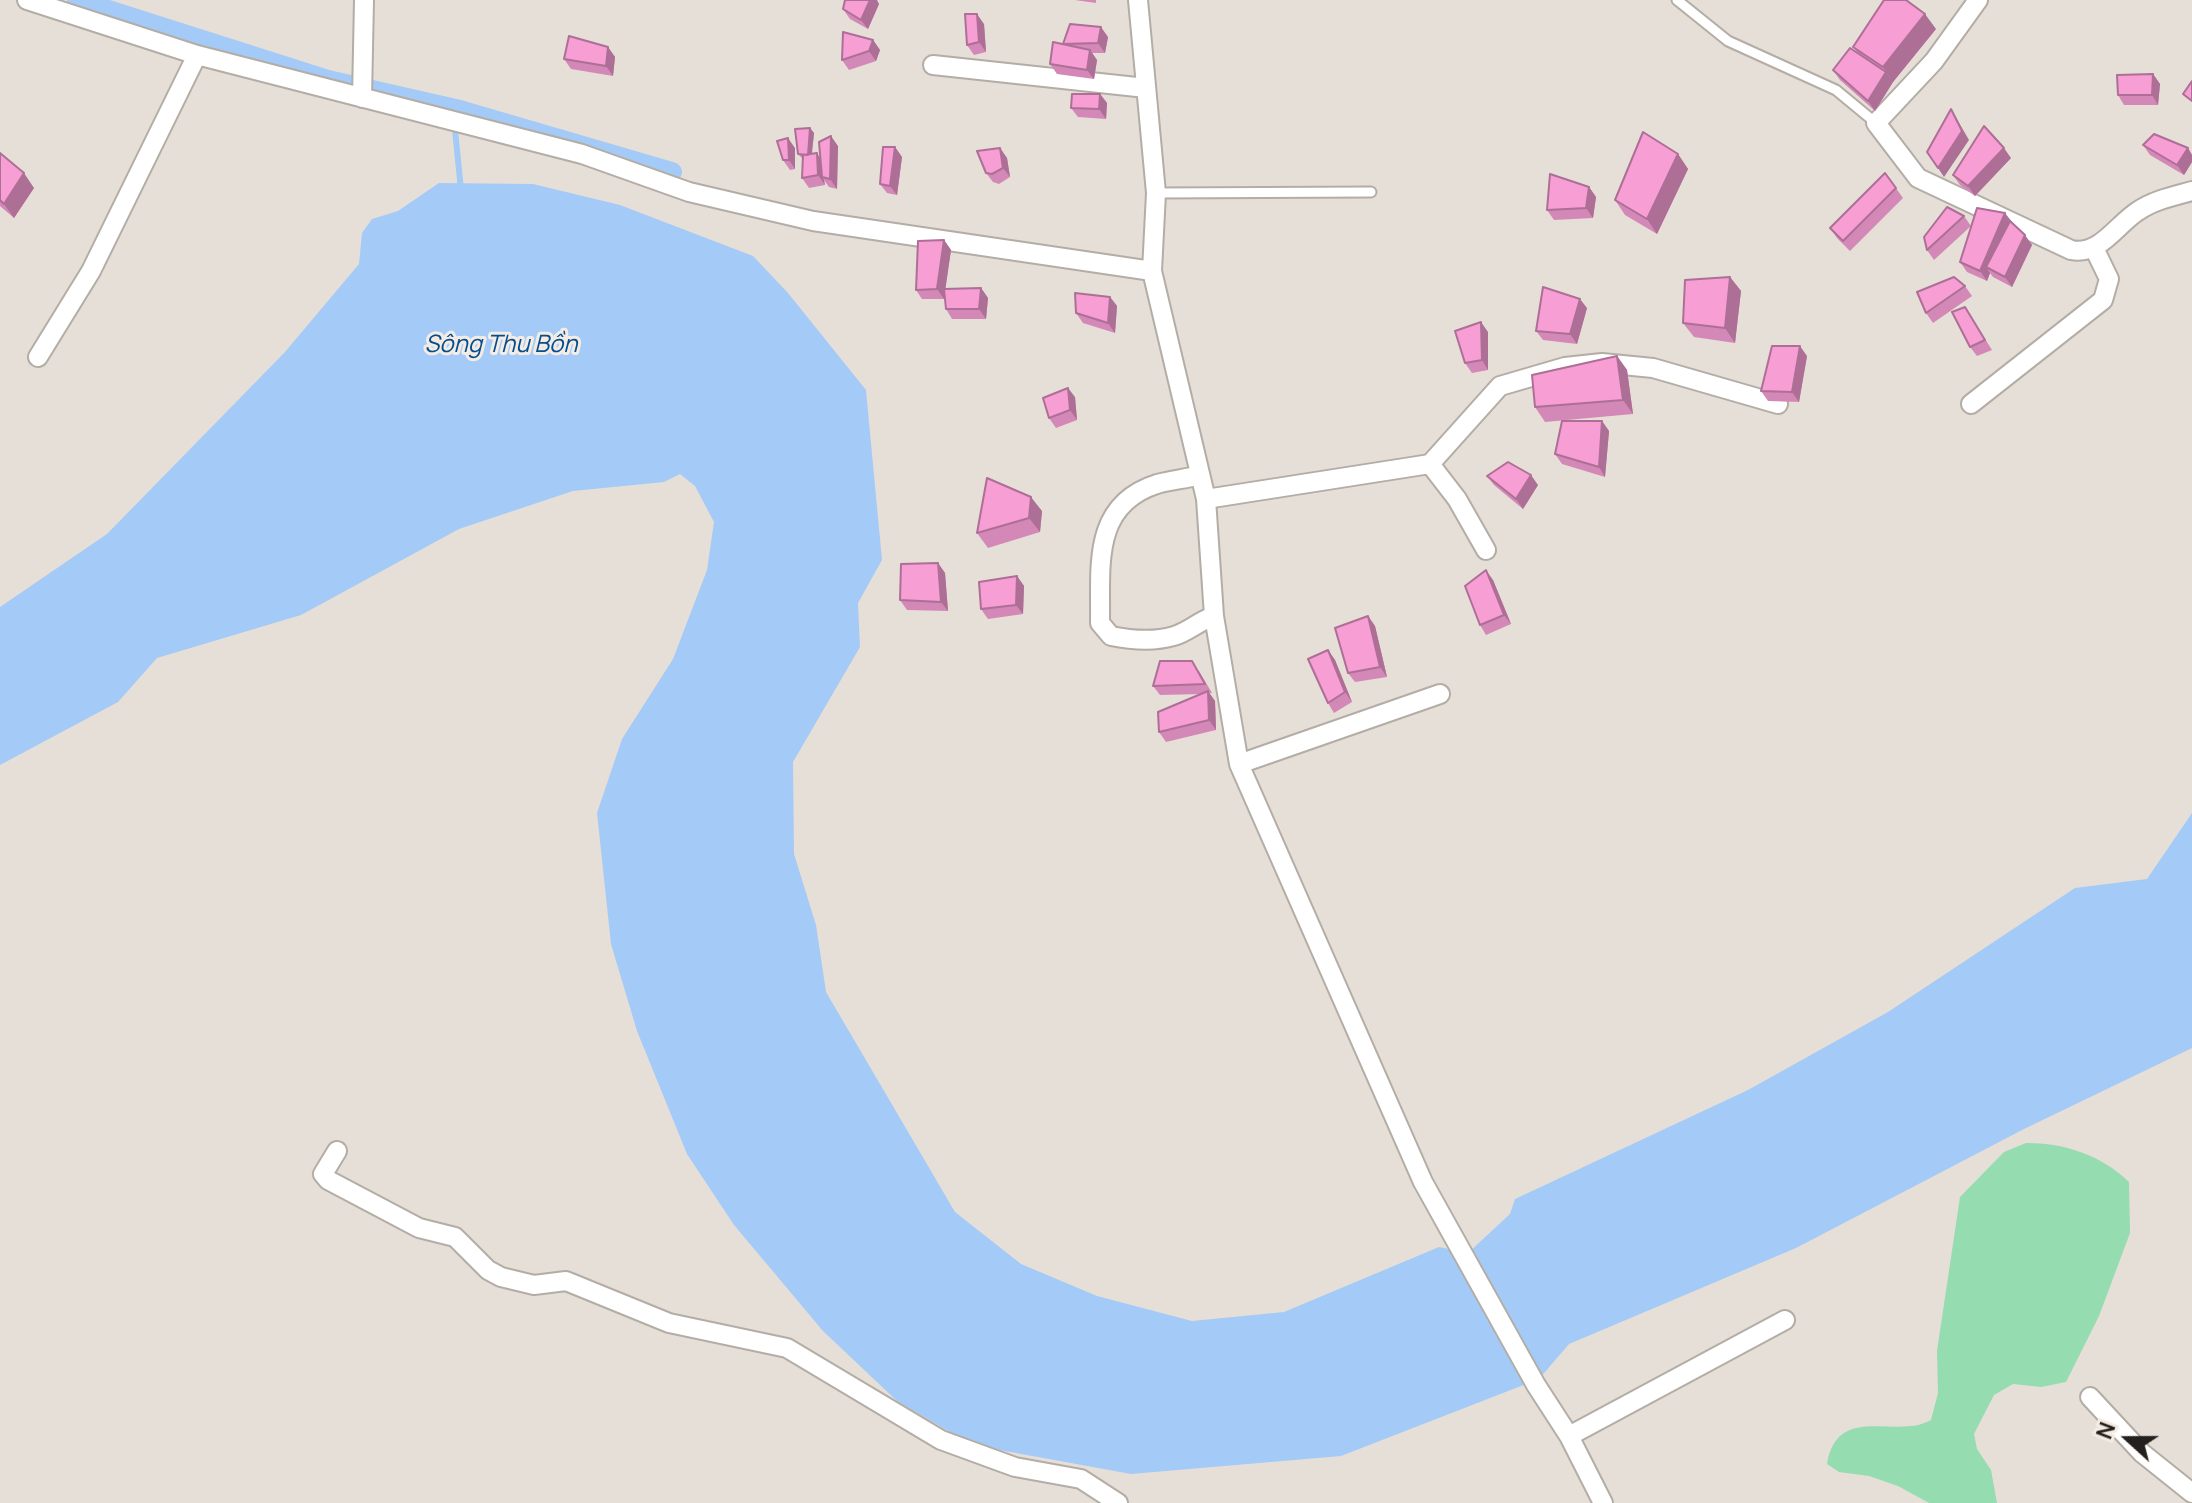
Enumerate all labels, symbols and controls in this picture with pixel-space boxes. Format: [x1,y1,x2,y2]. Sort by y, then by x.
water label: Sông Thu Bồn [424,331,578,359]
north arrow [2088,1399,2168,1479]
text: N [2089,1418,2122,1443]

